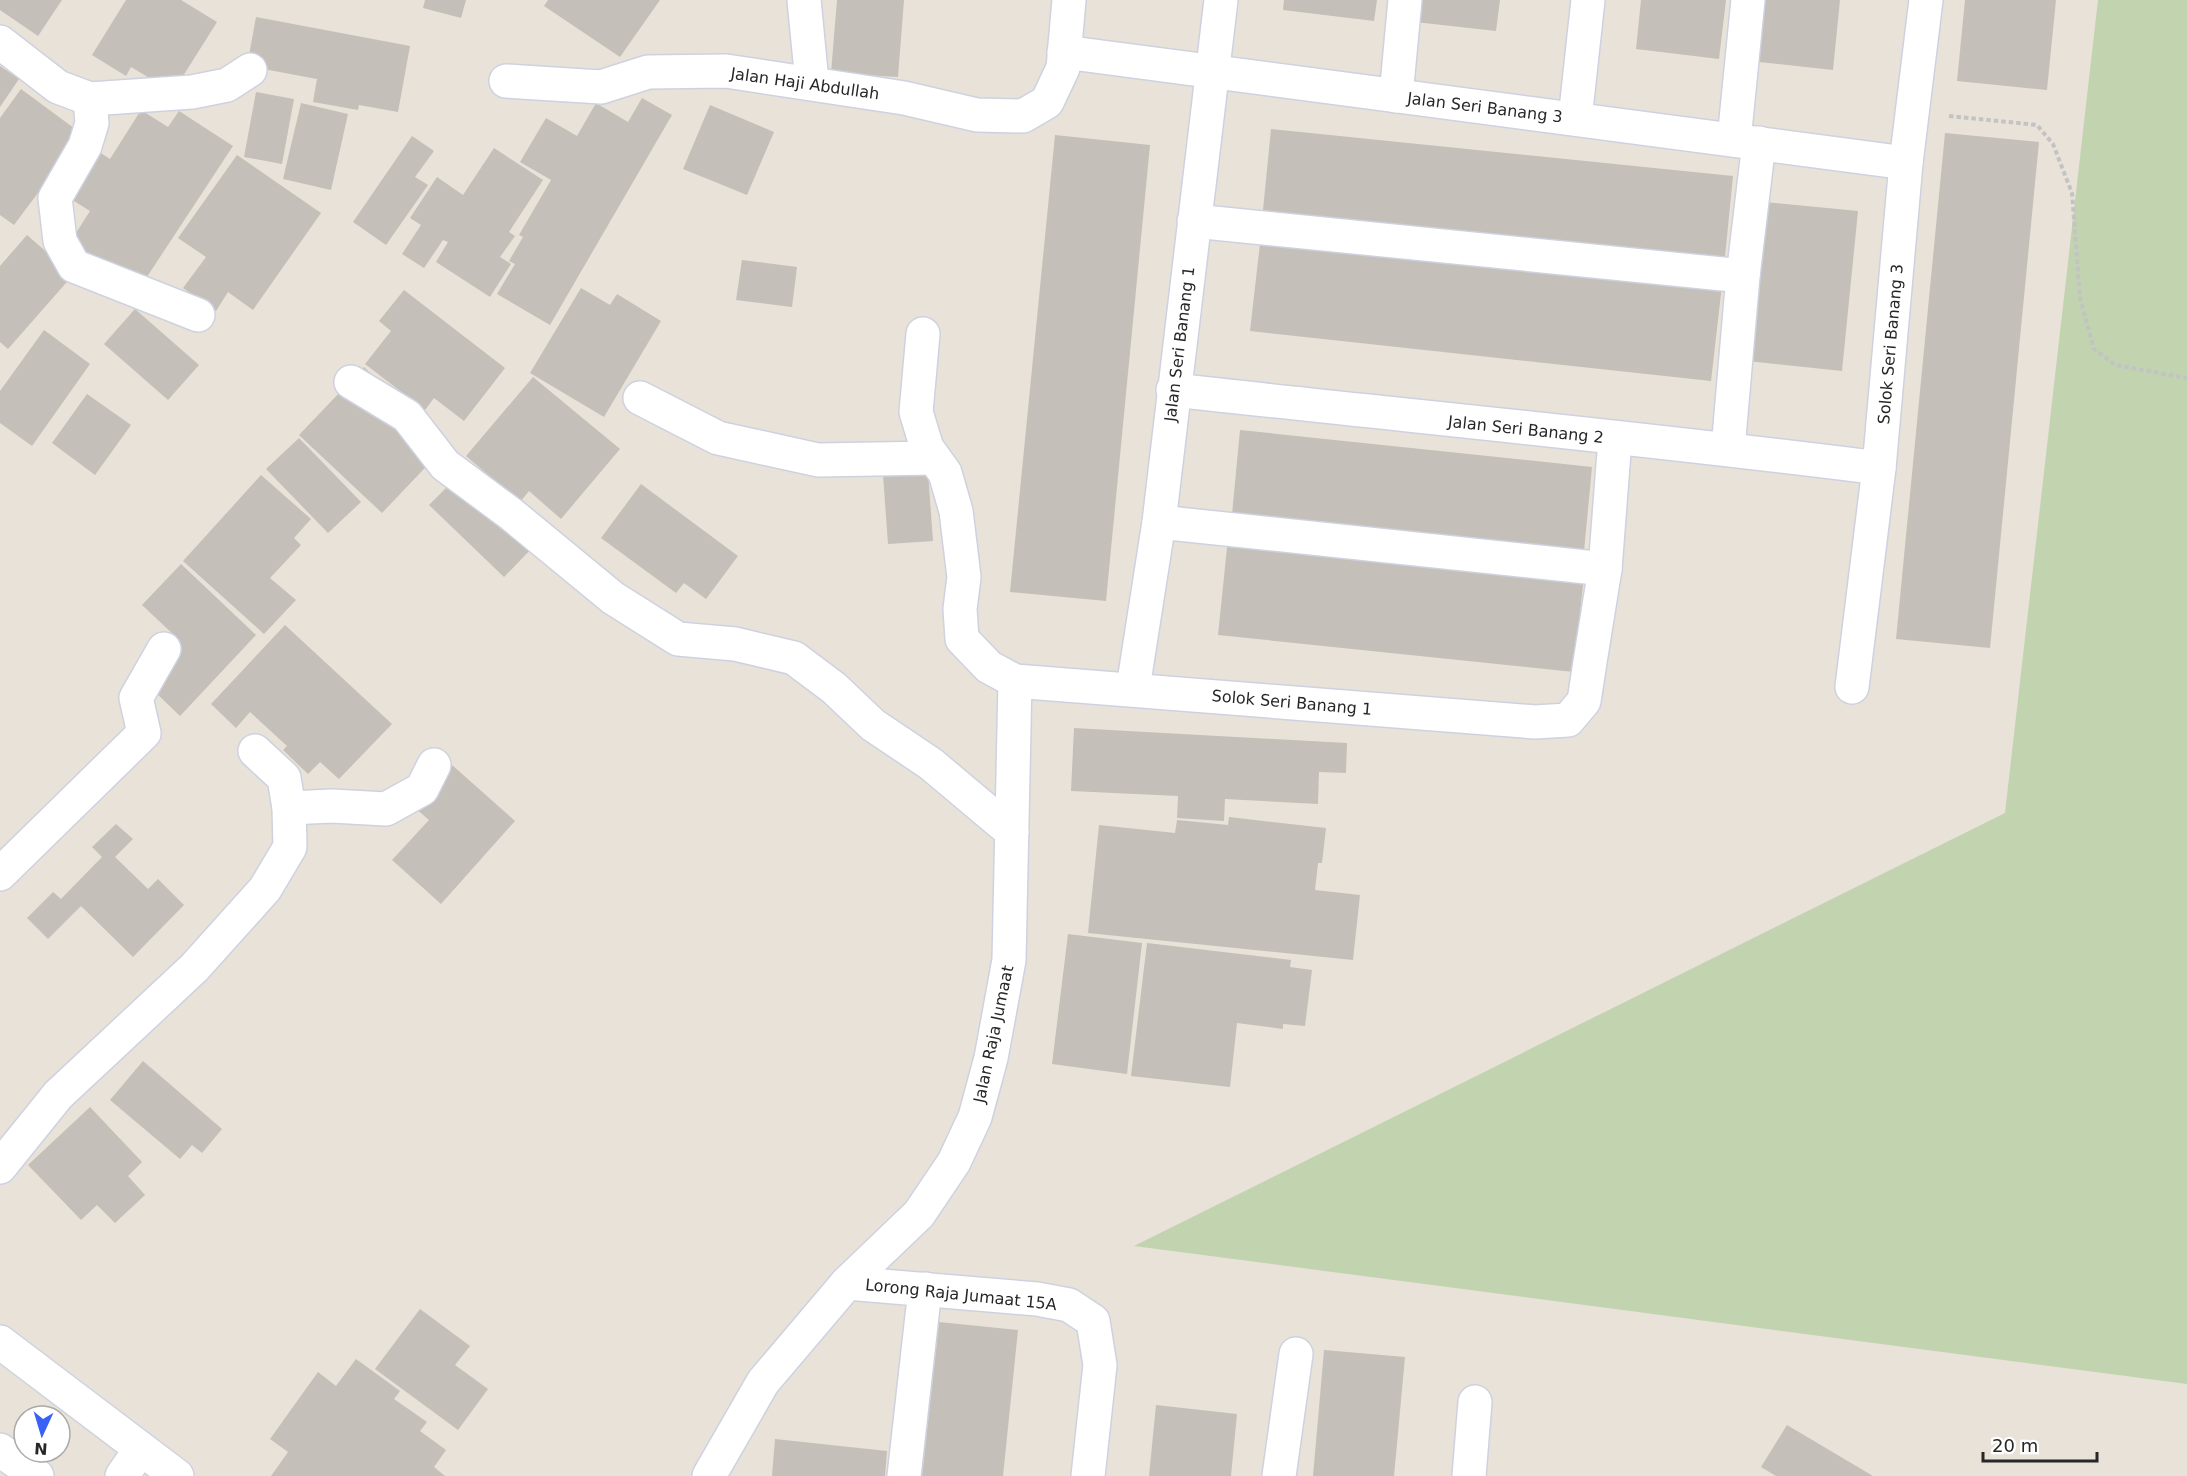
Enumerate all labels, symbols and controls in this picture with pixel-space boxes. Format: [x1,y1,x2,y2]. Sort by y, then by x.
street label: Jalan Haji Abdullah [728,64,881,103]
street label: Jalan Seri Banang 3 [1405,88,1564,126]
street label: Solok Seri Banang 3 [1874,263,1907,425]
street label: Jalan Seri Banang 1 [1160,265,1198,424]
street label: Jalan Seri Banang 2 [1446,412,1605,447]
street label: Solok Seri Banang 1 [1211,686,1373,719]
street label: Jalan Raja Jumaat [969,964,1017,1106]
street label: Lorong Raja Jumaat 15A [864,1275,1058,1314]
north arrow [12,1404,72,1464]
scale bar [1983,1425,2097,1463]
text: 20 m [1992,1435,2038,1456]
text: N [34,1439,48,1458]

